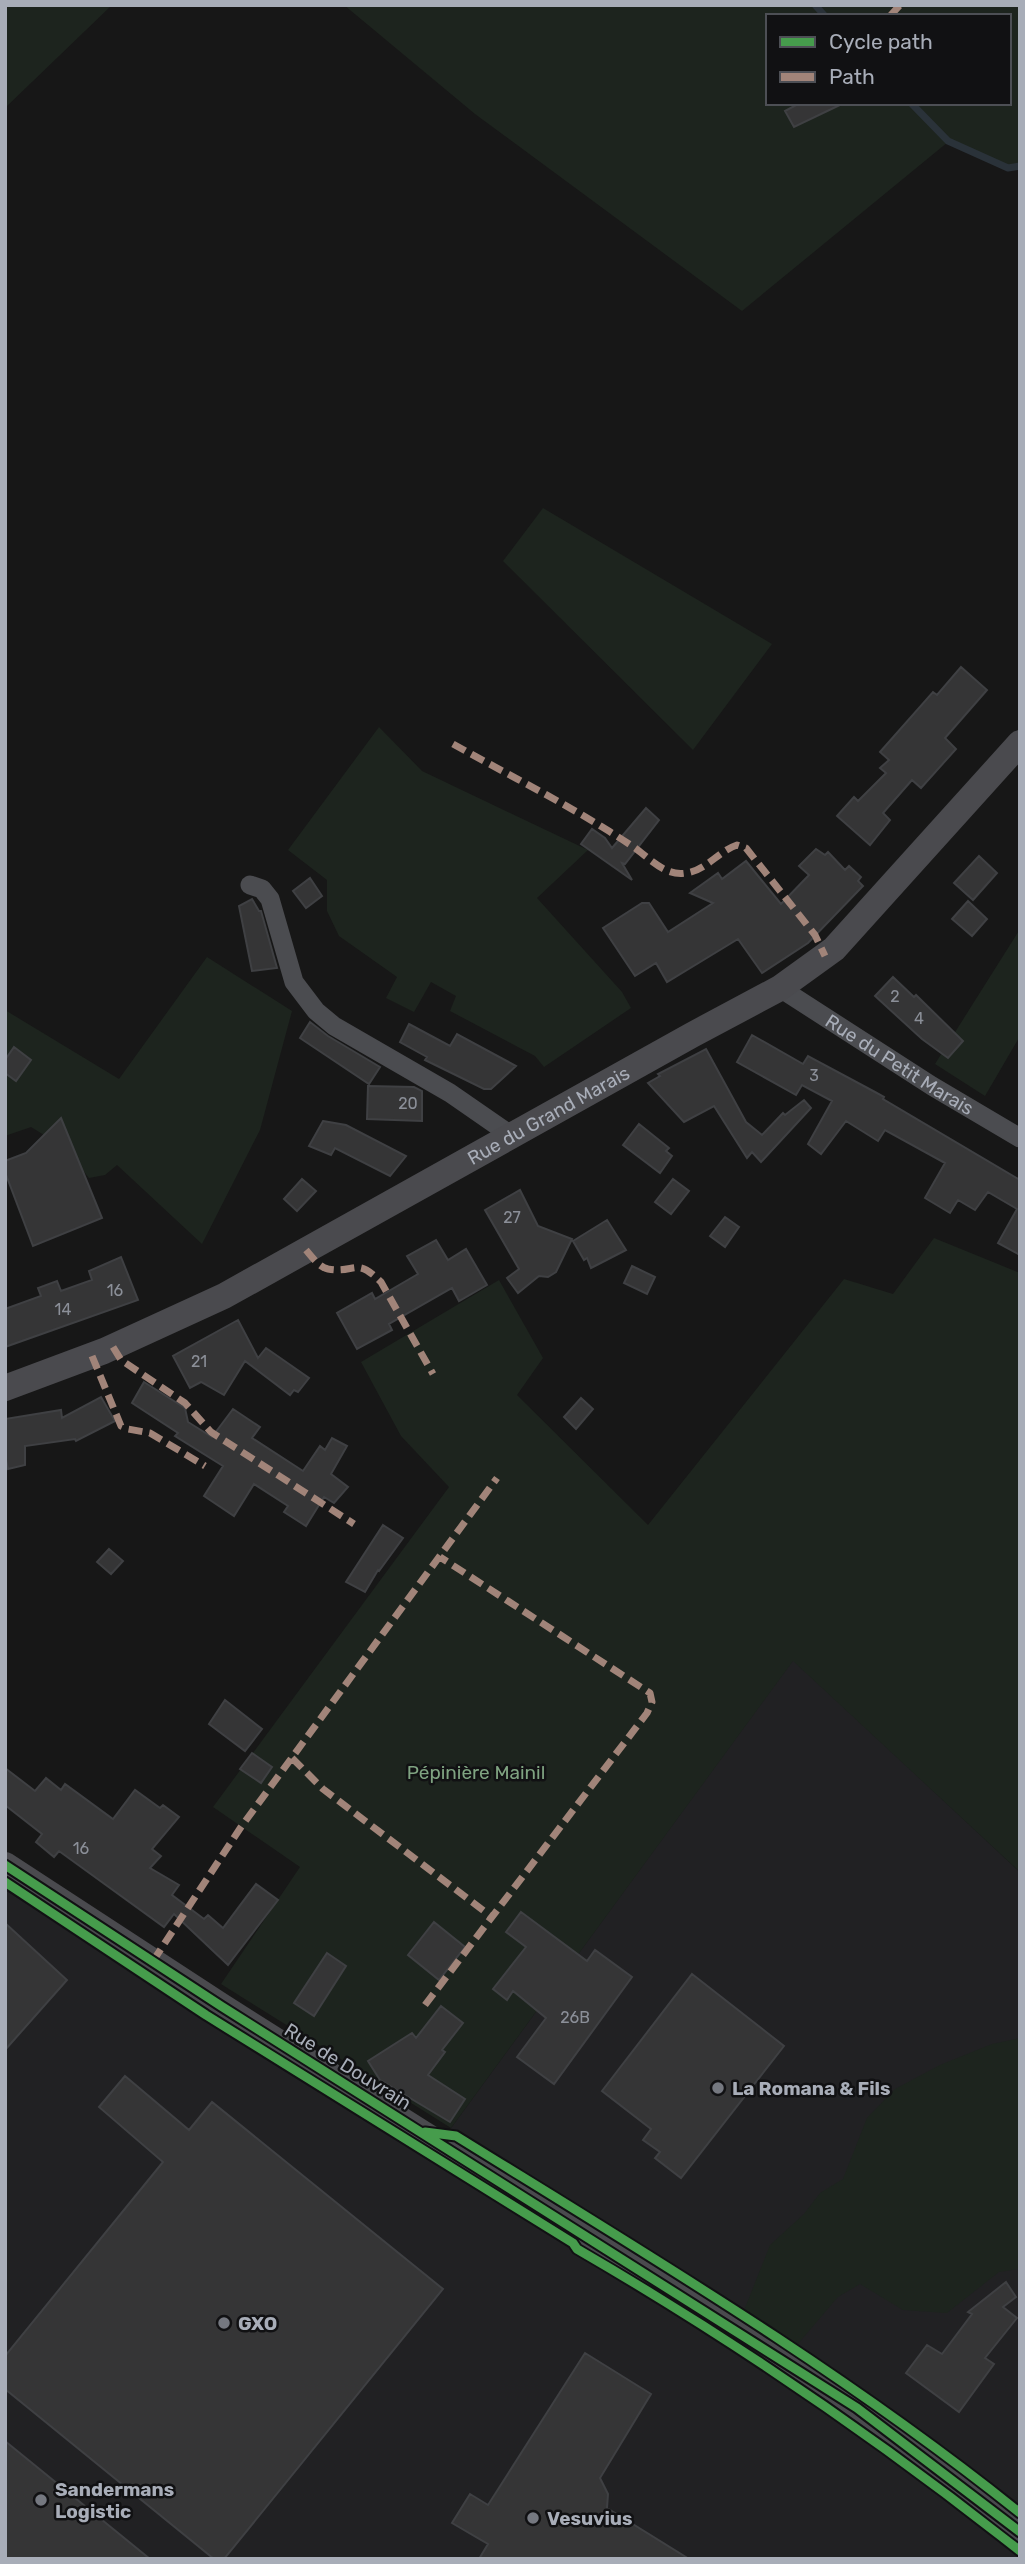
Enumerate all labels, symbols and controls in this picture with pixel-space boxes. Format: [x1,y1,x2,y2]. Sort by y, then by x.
legend [766,14,1011,105]
text: Cycle path [829,29,933,54]
text: Path [829,64,875,89]
house number: 2 [890,987,900,1006]
street label: Rue du Petit Marais [821,1009,978,1120]
house number: 4 [914,1009,924,1028]
street label: Rue du Grand Marais [463,1061,634,1170]
house number: 3 [809,1066,819,1085]
house number: 20 [398,1094,418,1113]
house number: 27 [503,1208,521,1227]
house number: 16 [107,1281,124,1300]
house number: 14 [55,1300,71,1319]
house number: 21 [191,1352,207,1371]
park label: Pépinière Mainil [407,1761,545,1784]
house number: 16 [73,1839,90,1858]
house number: 26B [560,2008,590,2027]
street label: Rue de Douvrain [280,2018,415,2115]
place label: La Romana & Fils [732,2077,891,2100]
marker: La Romana & Fils [710,2080,726,2096]
place label: GXO [238,2312,277,2335]
marker: GXO [216,2315,232,2331]
place label: Sandermans Logistic [55,2478,174,2523]
marker: Sandermans Logistic [33,2492,49,2508]
place label: Vesuvius [547,2507,633,2530]
marker: Vesuvius [525,2510,541,2526]

